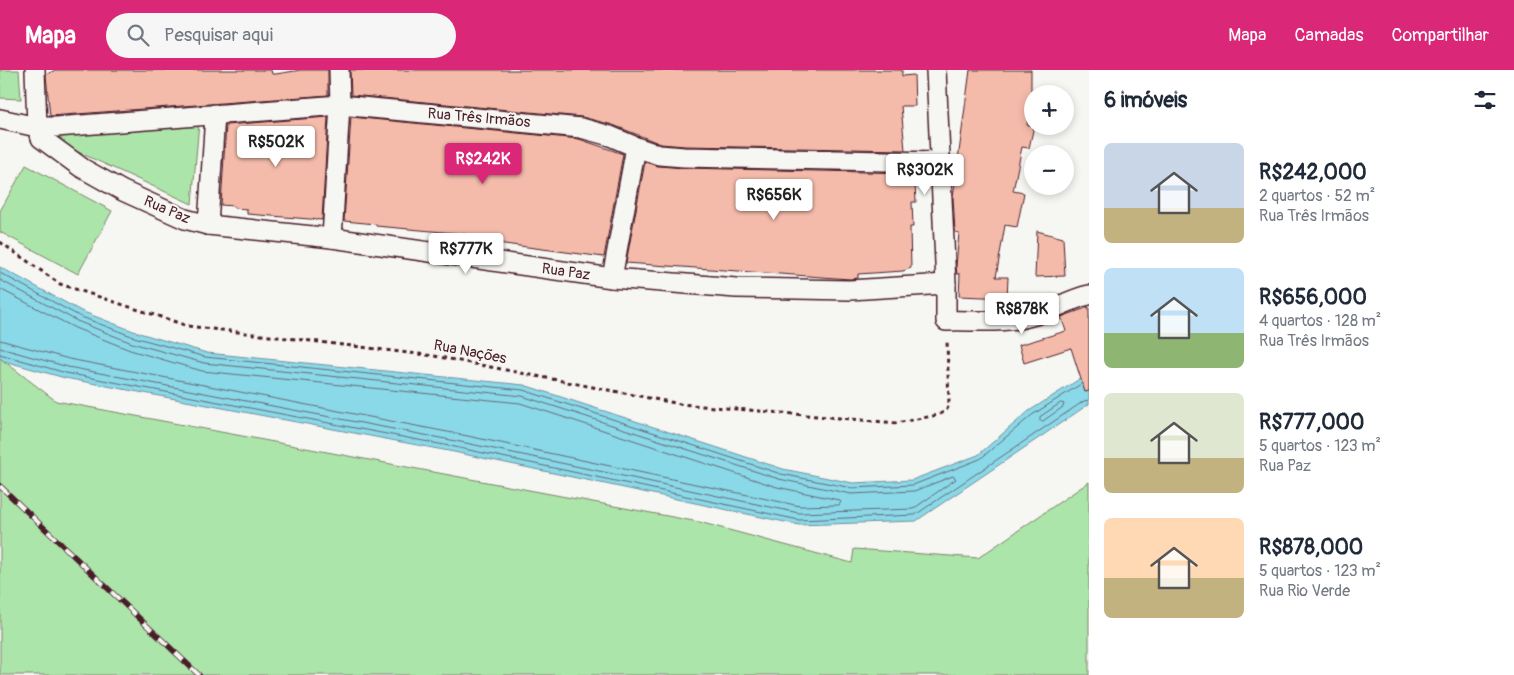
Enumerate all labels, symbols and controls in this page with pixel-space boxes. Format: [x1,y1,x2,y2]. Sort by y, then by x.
search box [106,13,456,58]
text: Mapa [25,21,76,50]
icon: search [124,21,152,49]
text: Pesquisar aqui [164,23,273,47]
text: Mapa [1228,24,1266,47]
text: Camadas [1294,24,1364,47]
text: Compartilhar [1392,24,1489,47]
map controls [1024,85,1074,195]
button: + [1024,85,1074,135]
icon: filters [1471,86,1499,114]
text: 6 imóveis [1104,87,1187,114]
street label: Rua Três Irmãos [427,104,531,132]
pin: R$502K [235,126,317,168]
text: R$502K [248,132,304,152]
pin: R$242K [442,142,524,185]
button: − [1024,145,1074,195]
text: R$242K [456,149,510,169]
pin: R$302K [884,154,966,196]
text: R$242,000 [1259,159,1367,186]
text: R$302K [897,160,953,180]
icon: home [1144,163,1204,223]
pin: R$656K [733,178,815,221]
text: R$656K [747,185,801,205]
text: 2 quartos · 52 m² [1259,186,1375,206]
street label: Rua Paz [141,192,193,228]
text: Rua Três Irmãos [1259,206,1369,226]
pin: R$777K [425,232,507,275]
text: R$777K [440,239,492,259]
street label: Rua Paz [540,259,592,285]
text: R$656,000 [1259,284,1367,311]
icon: home [1144,288,1204,348]
pin: R$878K [981,292,1063,335]
text: R$878K [996,299,1048,319]
text: 4 quartos · 128 m² [1259,311,1381,331]
text: Rua Três Irmãos [1259,331,1369,351]
street label: Rua Nações [432,336,508,368]
text: R$777,000 [1259,409,1364,436]
icon: home [1144,413,1204,473]
text: 5 quartos · 123 m² [1259,436,1381,456]
text: Rua Paz [1259,456,1311,476]
text: R$878,000 [1259,534,1363,561]
icon: home [1144,538,1204,598]
text: 5 quartos · 123 m² [1259,561,1381,581]
text: Rua Rio Verde [1259,581,1350,601]

